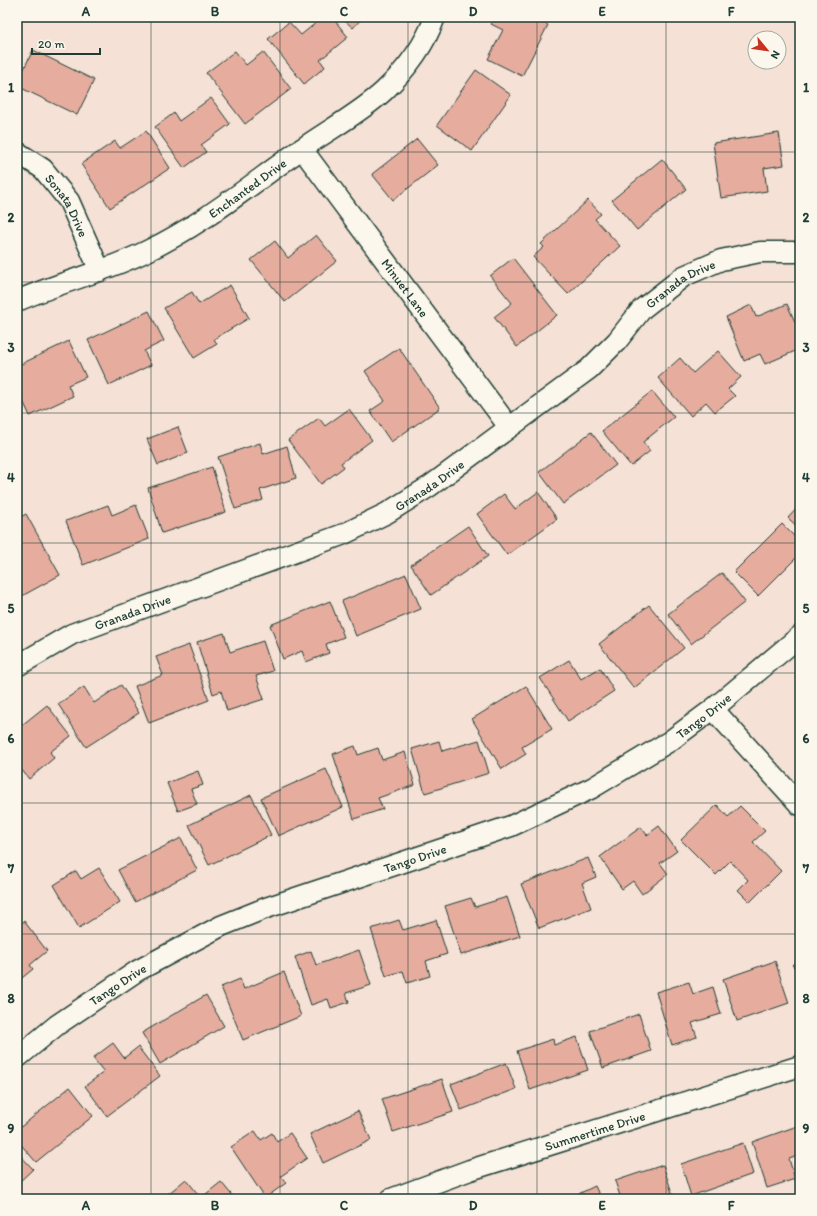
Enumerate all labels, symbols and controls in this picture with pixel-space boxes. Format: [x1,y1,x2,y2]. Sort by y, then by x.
text: A [81,4,91,19]
text: B [211,4,220,19]
text: C [340,4,349,19]
text: D [469,4,478,19]
text: E [598,4,606,19]
text: F [728,4,735,19]
scale bar [32,30,100,56]
north arrow [747,30,787,70]
text: 20 m [38,37,65,51]
text: N [768,48,783,61]
text: 1 [8,80,14,95]
text: 1 [803,80,809,95]
street label: Enchanted Drive [206,155,289,221]
street label: Sonata Drive [42,171,91,239]
text: 2 [8,210,15,225]
text: 2 [803,210,810,225]
street label: Minuet Lane [378,256,432,320]
street label: Granada Drive [643,256,718,311]
text: 3 [7,340,15,355]
text: 3 [802,340,810,355]
street label: Granada Drive [392,457,467,514]
text: 4 [7,470,15,485]
text: 4 [802,470,810,485]
street label: Granada Drive [92,591,173,633]
text: 5 [8,601,15,616]
text: 5 [803,601,810,616]
street label: Tango Drive [673,690,734,742]
text: 6 [8,731,15,746]
text: 6 [803,731,810,746]
street label: Tango Drive [382,841,448,876]
text: 7 [7,861,15,876]
text: 7 [802,861,810,876]
street label: Tango Drive [87,960,149,1009]
text: 8 [7,991,15,1006]
text: 8 [802,991,810,1006]
street label: Summertime Drive [543,1108,647,1154]
text: 9 [8,1121,15,1136]
text: 9 [803,1121,810,1136]
text: A [81,1198,91,1213]
text: B [211,1198,220,1213]
text: C [340,1198,349,1213]
text: D [469,1198,478,1213]
text: E [598,1198,606,1213]
text: F [728,1198,735,1213]

